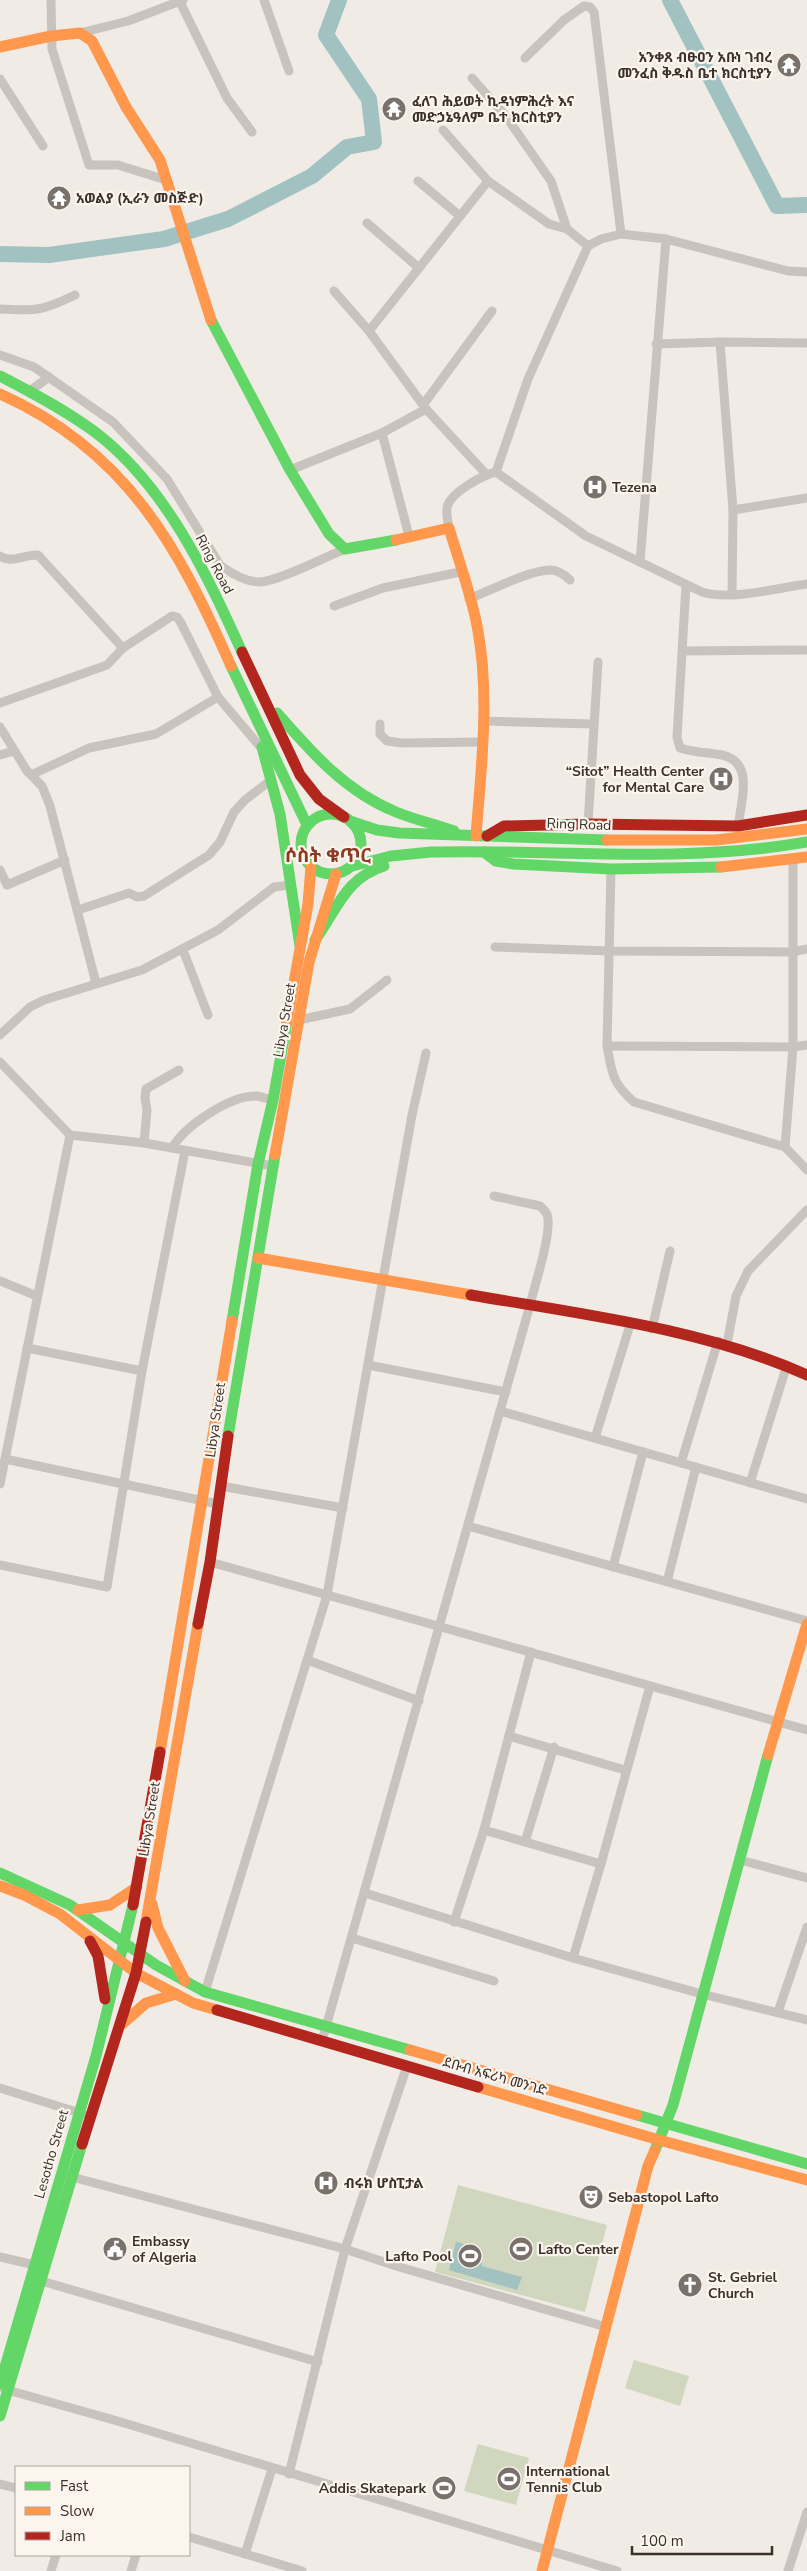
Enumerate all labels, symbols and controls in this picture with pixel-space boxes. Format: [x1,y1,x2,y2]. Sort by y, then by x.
place label: አንቀጸ ብፁዐን አቡነ ገብረ መንፈስ ቅዱስ ቤተ ክርስቲያን [617,48,772,83]
temple icon: አንቀጸ ብፁዐን አቡነ ገብረ መንፈስ ቅዱስ ቤተ ክርስቲያን [776,52,802,78]
place label: ፈለገ ሕይወት ኪዳነምሕረት እና መድኃኔዓለም ቤተ ክርስቲያን [412,92,574,127]
temple icon: ፈለገ ሕይወት ኪዳነምሕረት እና መድኃኔዓለም ቤተ ክርስቲያን [381,96,407,122]
temple icon: አወልያ (ኢራን መስጅድ) [46,185,72,211]
place label: አወልያ (ኢራን መስጅድ) [76,189,204,208]
hospital icon: Tezena [582,474,608,500]
place label: Tezena [612,478,657,497]
street label: Ring Road [191,531,238,597]
place label: “Sitot” Health Center for Mental Care [566,762,705,797]
hospital icon: “Sitot” Health Center for Mental Care [708,766,734,792]
street label: Ring Road [546,814,612,835]
district label: ሶስት ቁጥር [285,843,372,869]
street label: Libya Street [269,981,300,1059]
street label: Libya Street [201,1381,230,1459]
street label: Libya Street [134,1780,165,1858]
street label: ደቡብ አፍሪካ መንገድ [441,2053,549,2100]
street label: Lesotho Street [30,2107,73,2201]
hospital icon: ብሩክ ሆስፒታል [313,2170,339,2196]
place label: ብሩክ ሆስፒታል [344,2174,424,2193]
theatre icon: Sebastopol Lafto [578,2184,604,2210]
place label: Sebastopol Lafto [608,2188,719,2207]
place label: Embassy of Algeria [132,2232,196,2267]
public building icon: Embassy of Algeria [102,2236,128,2262]
sports icon: Lafto Center [508,2236,534,2262]
place label: Lafto Center [538,2240,619,2259]
sports icon: Lafto Pool [457,2243,483,2269]
place label: Lafto Pool [385,2247,453,2266]
place label: St. Gebriel Church [708,2268,778,2303]
church icon: St. Gebriel Church [677,2272,703,2298]
place label: International Tennis Club [526,2462,610,2497]
legend [15,2466,190,2556]
sports icon: International Tennis Club [496,2466,522,2492]
sports icon: Addis Skatepark [431,2475,457,2501]
text: Fast [60,2476,89,2496]
place label: Addis Skatepark [319,2479,426,2498]
text: Slow [60,2501,95,2521]
scale bar [632,2524,772,2556]
text: Jam [59,2526,86,2546]
text: 100 m [640,2531,684,2551]

